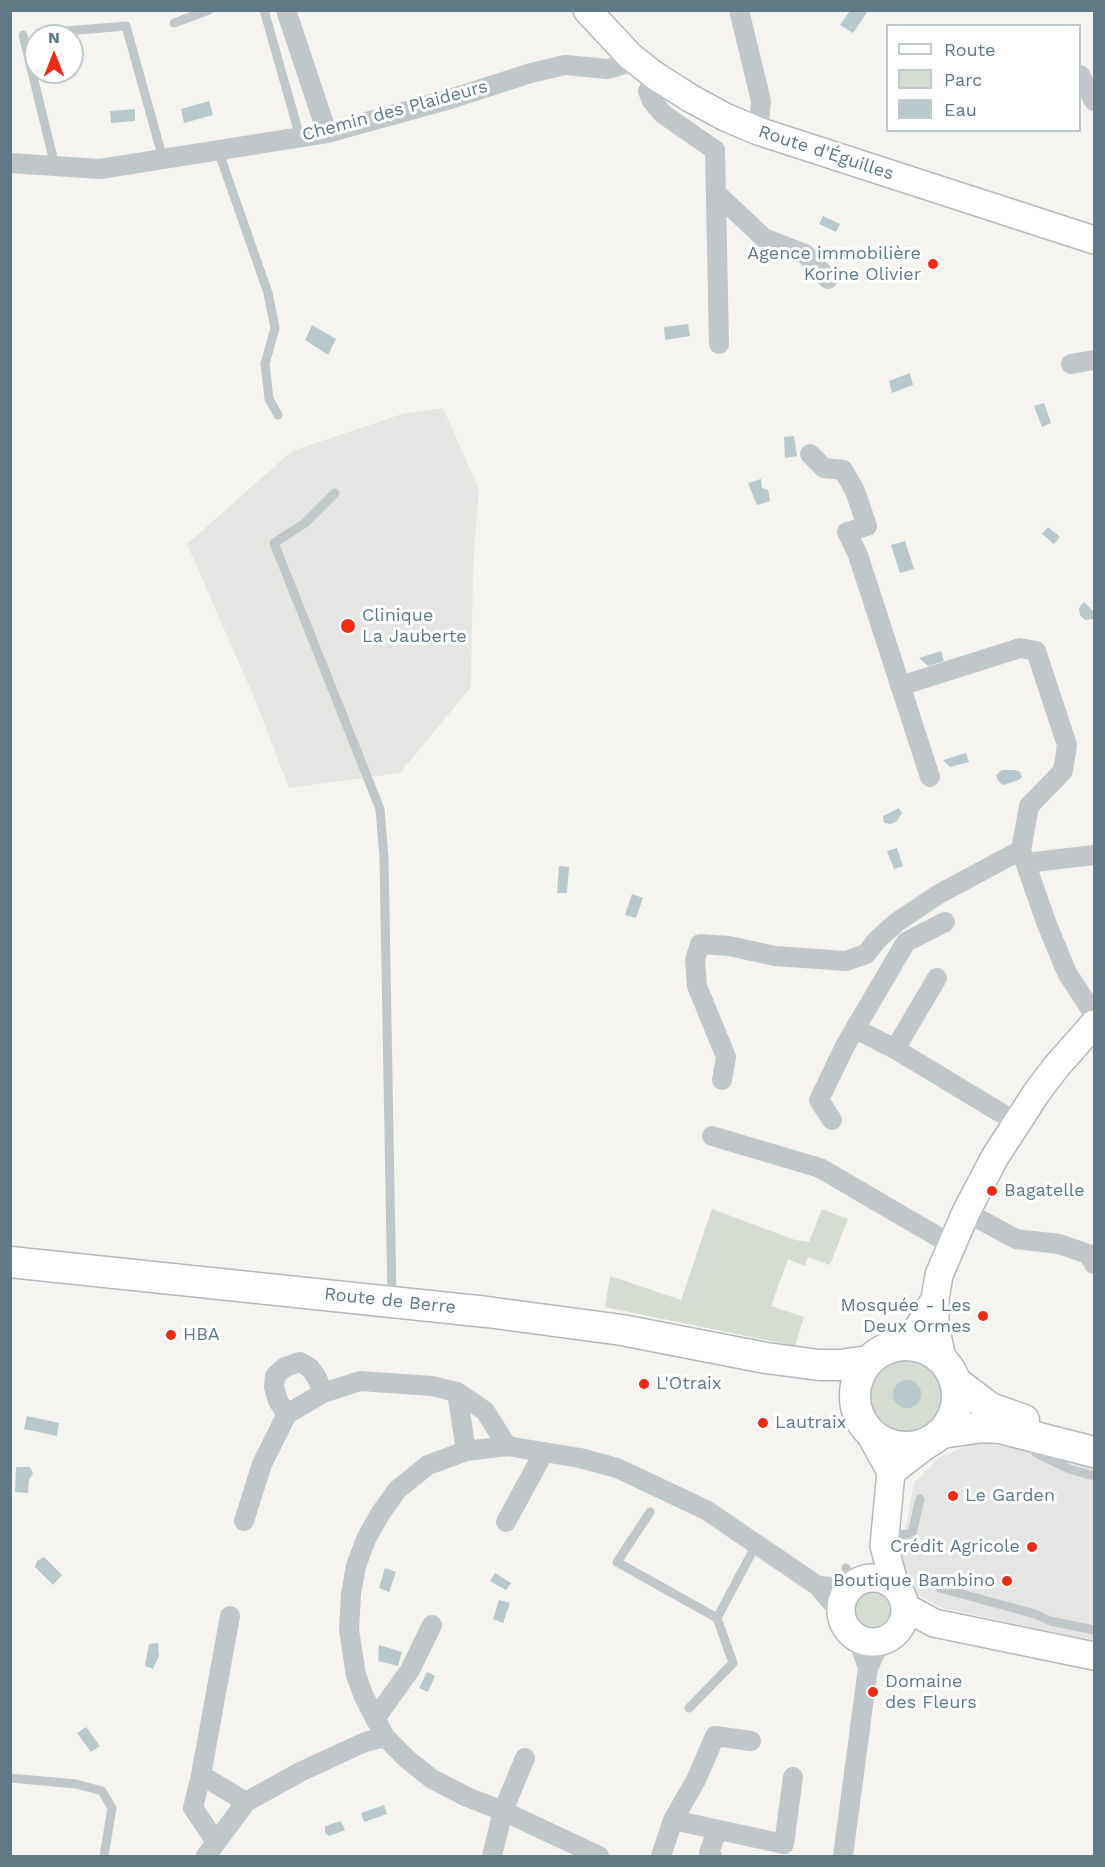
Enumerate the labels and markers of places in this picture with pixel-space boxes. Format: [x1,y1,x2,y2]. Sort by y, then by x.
place label: Agence immobilière Korine Olivier [747,243,921,286]
marker: Agence immobilière Korine Olivier [926,257,940,271]
place label: Clinique La Jauberte [362,605,467,648]
marker: Clinique La Jauberte [339,617,357,635]
place label: Bagatelle [1004,1180,1085,1202]
marker: Bagatelle [985,1184,999,1198]
place label: Mosquée - Les Deux Ormes [841,1295,971,1338]
marker: Mosquée - Les Deux Ormes [976,1309,990,1323]
place label: HBA [183,1324,220,1346]
marker: HBA [164,1328,178,1342]
place label: L'Otraix [656,1373,722,1395]
marker: L'Otraix [637,1377,651,1391]
place label: Lautraix [775,1412,846,1434]
marker: Lautraix [756,1416,770,1430]
place label: Le Garden [965,1485,1055,1507]
marker: Le Garden [946,1489,960,1503]
place label: Crédit Agricole [890,1536,1020,1558]
marker: Crédit Agricole [1025,1540,1039,1554]
place label: Boutique Bambino [833,1570,995,1592]
marker: Boutique Bambino [1000,1574,1014,1588]
place label: Domaine des Fleurs [885,1671,977,1714]
marker: Domaine des Fleurs [866,1685,880,1699]

